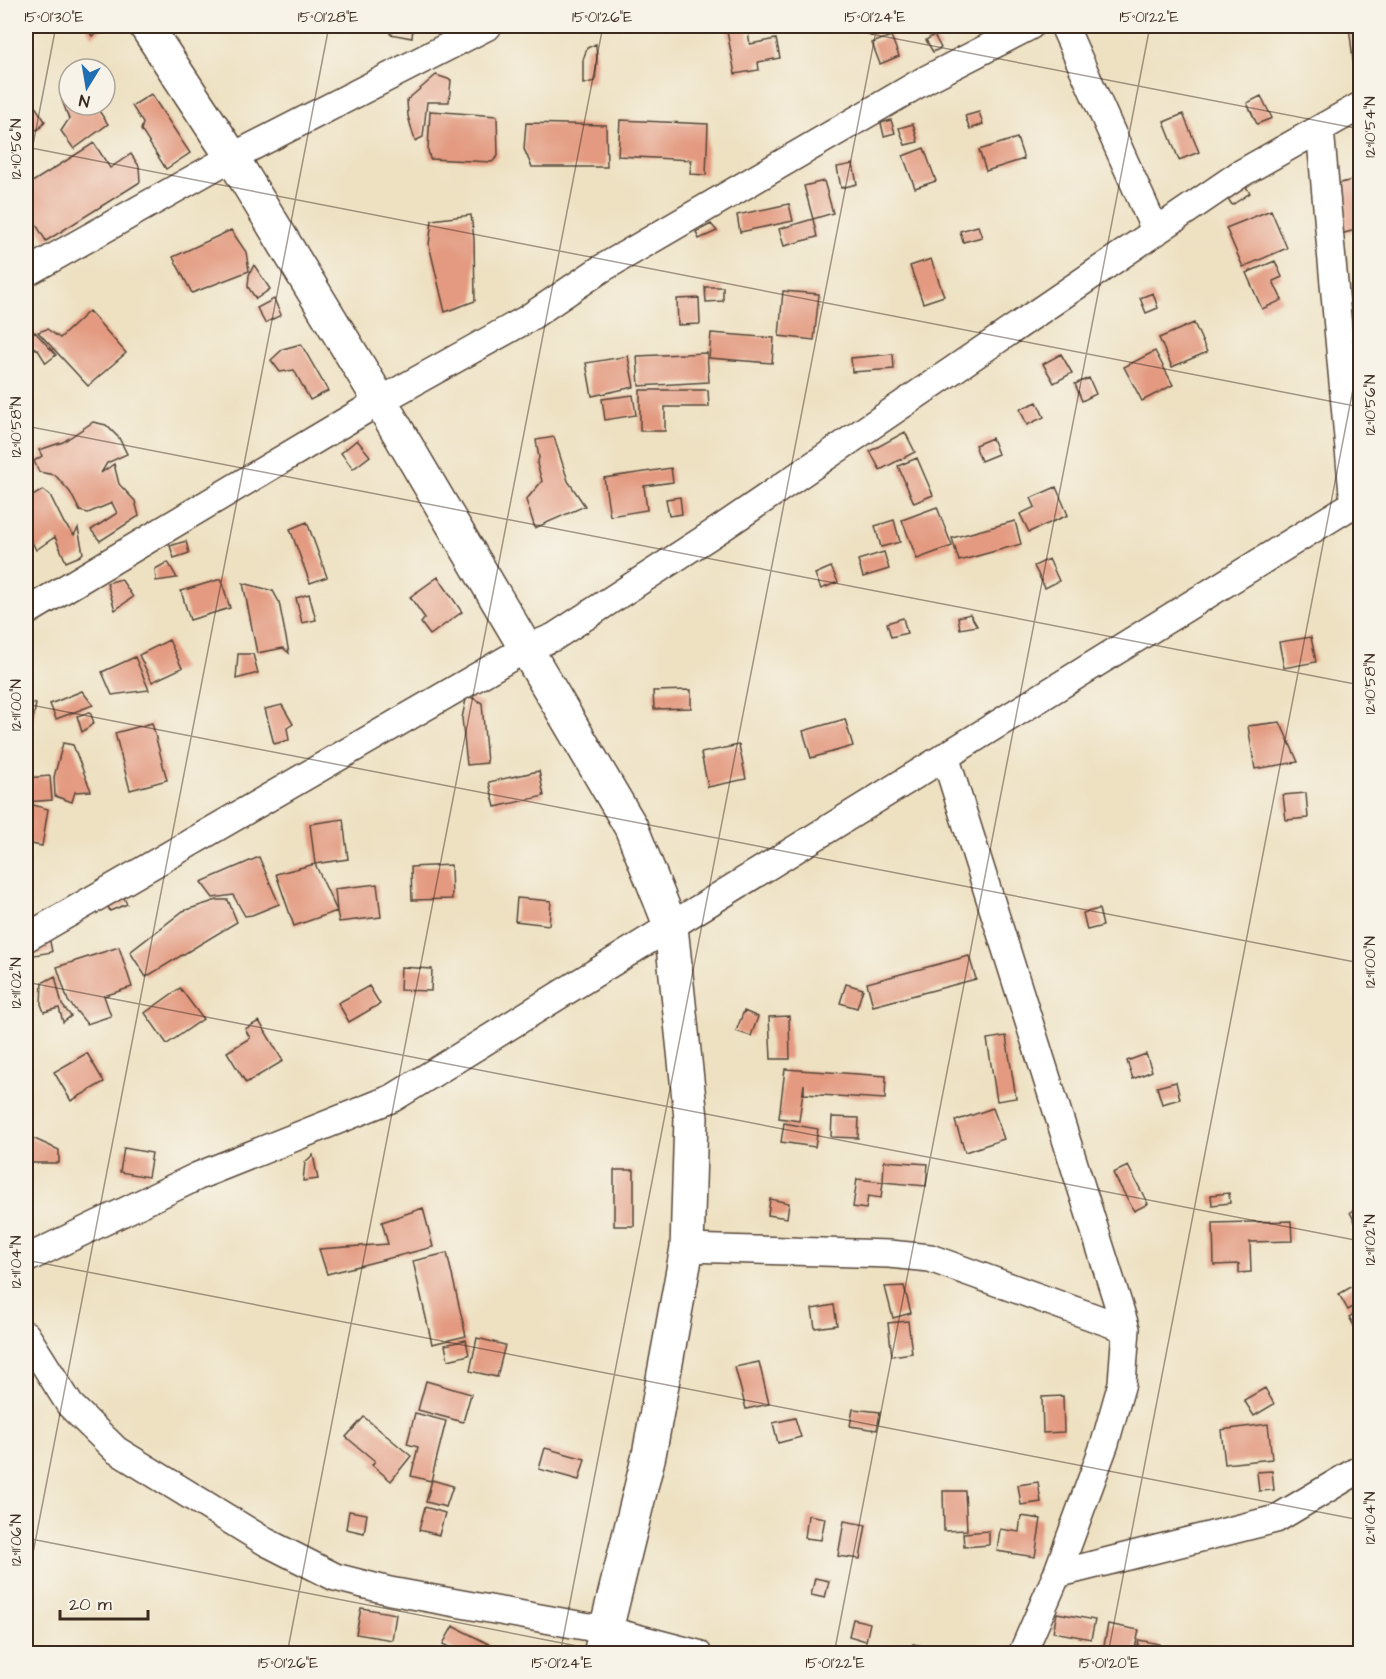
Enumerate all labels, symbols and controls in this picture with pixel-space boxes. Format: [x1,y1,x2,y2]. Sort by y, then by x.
text: 15°01'30"E [24,7,84,28]
text: 15°01'28"E [298,7,358,28]
text: 15°01'26"E [572,7,632,28]
text: 15°01'24"E [845,7,906,28]
text: 15°01'22"E [1119,7,1179,28]
north arrow [57,57,117,117]
text: N [77,89,91,112]
text: 12°10'54"N [1360,96,1381,158]
text: 12°10'56"N [6,119,27,179]
text: 12°10'56"N [1360,375,1381,435]
text: 12°10'58"N [6,397,27,457]
text: 12°10'58"N [1360,654,1381,714]
text: 12°11'00"N [6,679,27,731]
text: 12°11'00"N [1360,936,1381,988]
text: 12°11'02"N [6,957,27,1009]
text: 12°11'02"N [1360,1214,1381,1266]
text: 12°11'04"N [6,1236,27,1288]
text: 12°11'04"N [1360,1492,1381,1544]
text: 12°11'06"N [6,1514,27,1566]
scale bar [60,1583,148,1621]
text: 20 m [69,1592,112,1617]
text: 15°01'26"E [258,1653,318,1674]
text: 15°01'24"E [532,1653,593,1674]
text: 15°01'22"E [805,1653,865,1674]
text: 15°01'20"E [1079,1653,1139,1674]

